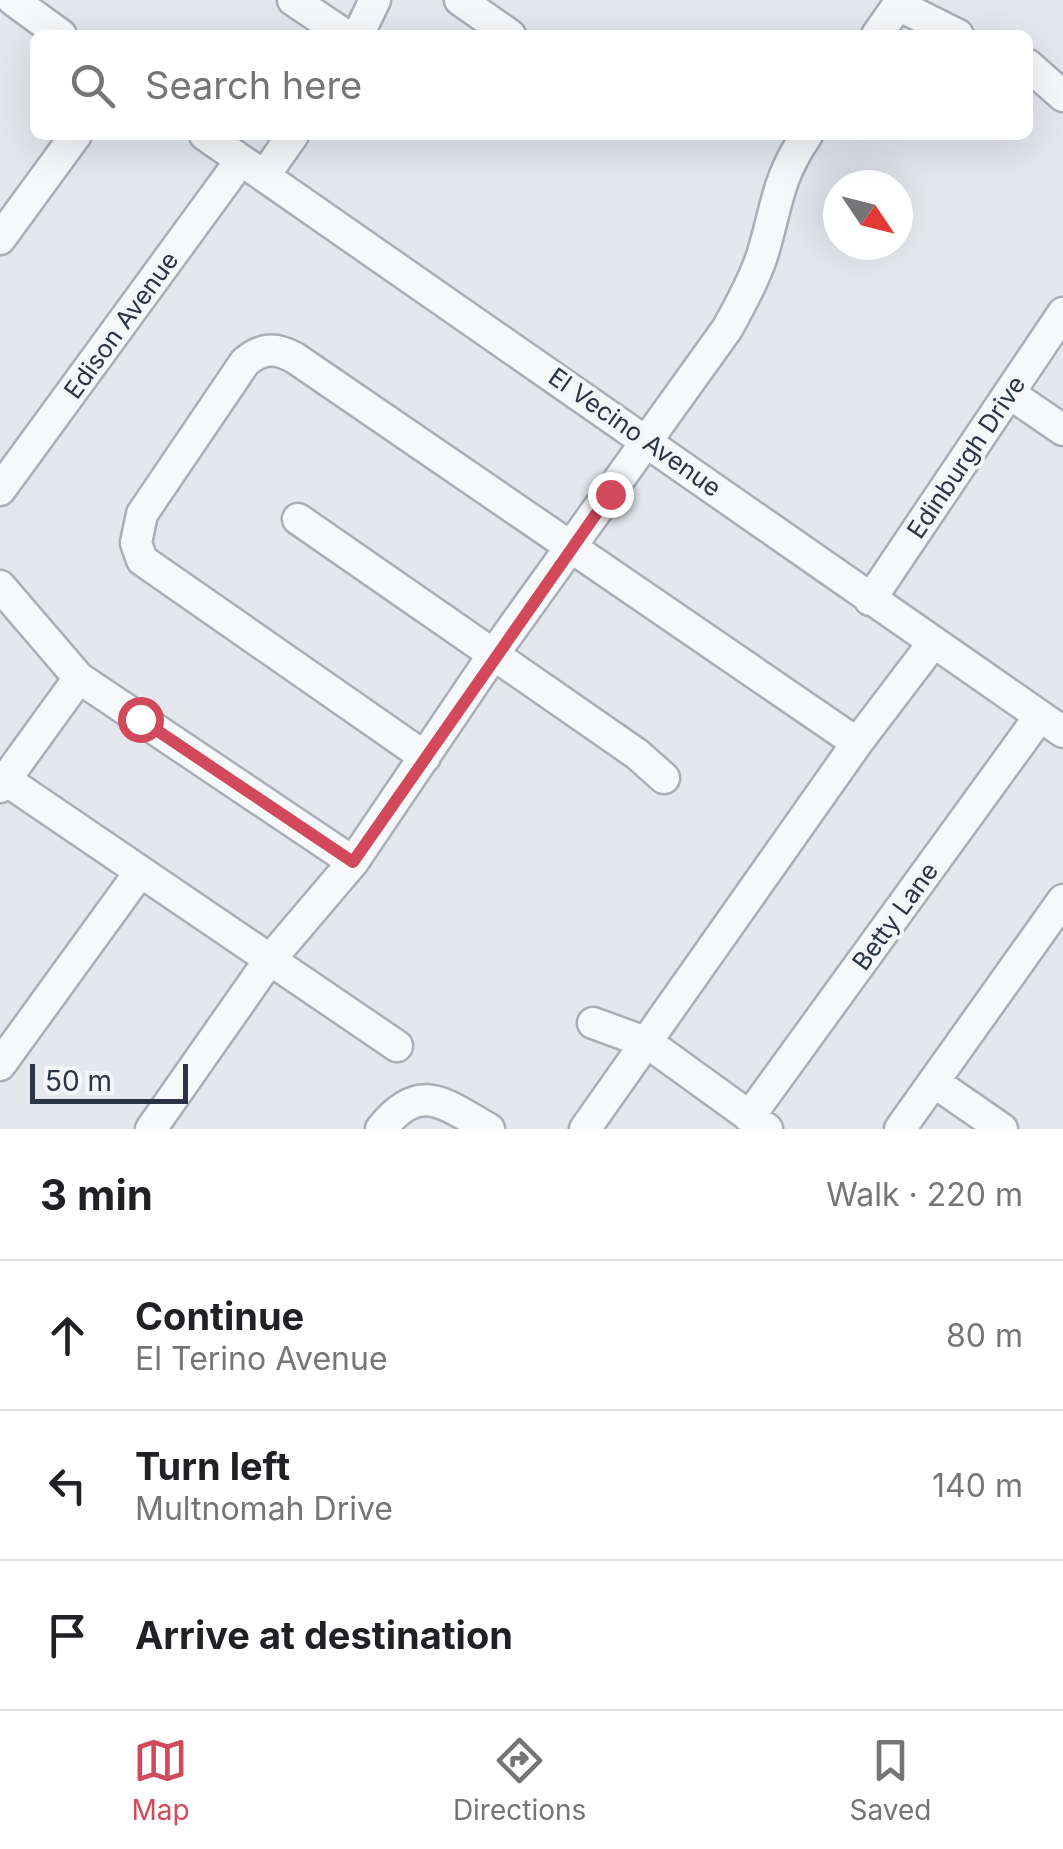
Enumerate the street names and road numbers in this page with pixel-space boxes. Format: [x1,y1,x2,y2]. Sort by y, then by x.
street label: Edison Avenue [58,246,184,404]
street label: El Vecino Avenue [543,361,727,503]
street label: Edinburgh Drive [901,370,1031,544]
street label: Betty Lane [846,856,944,976]

